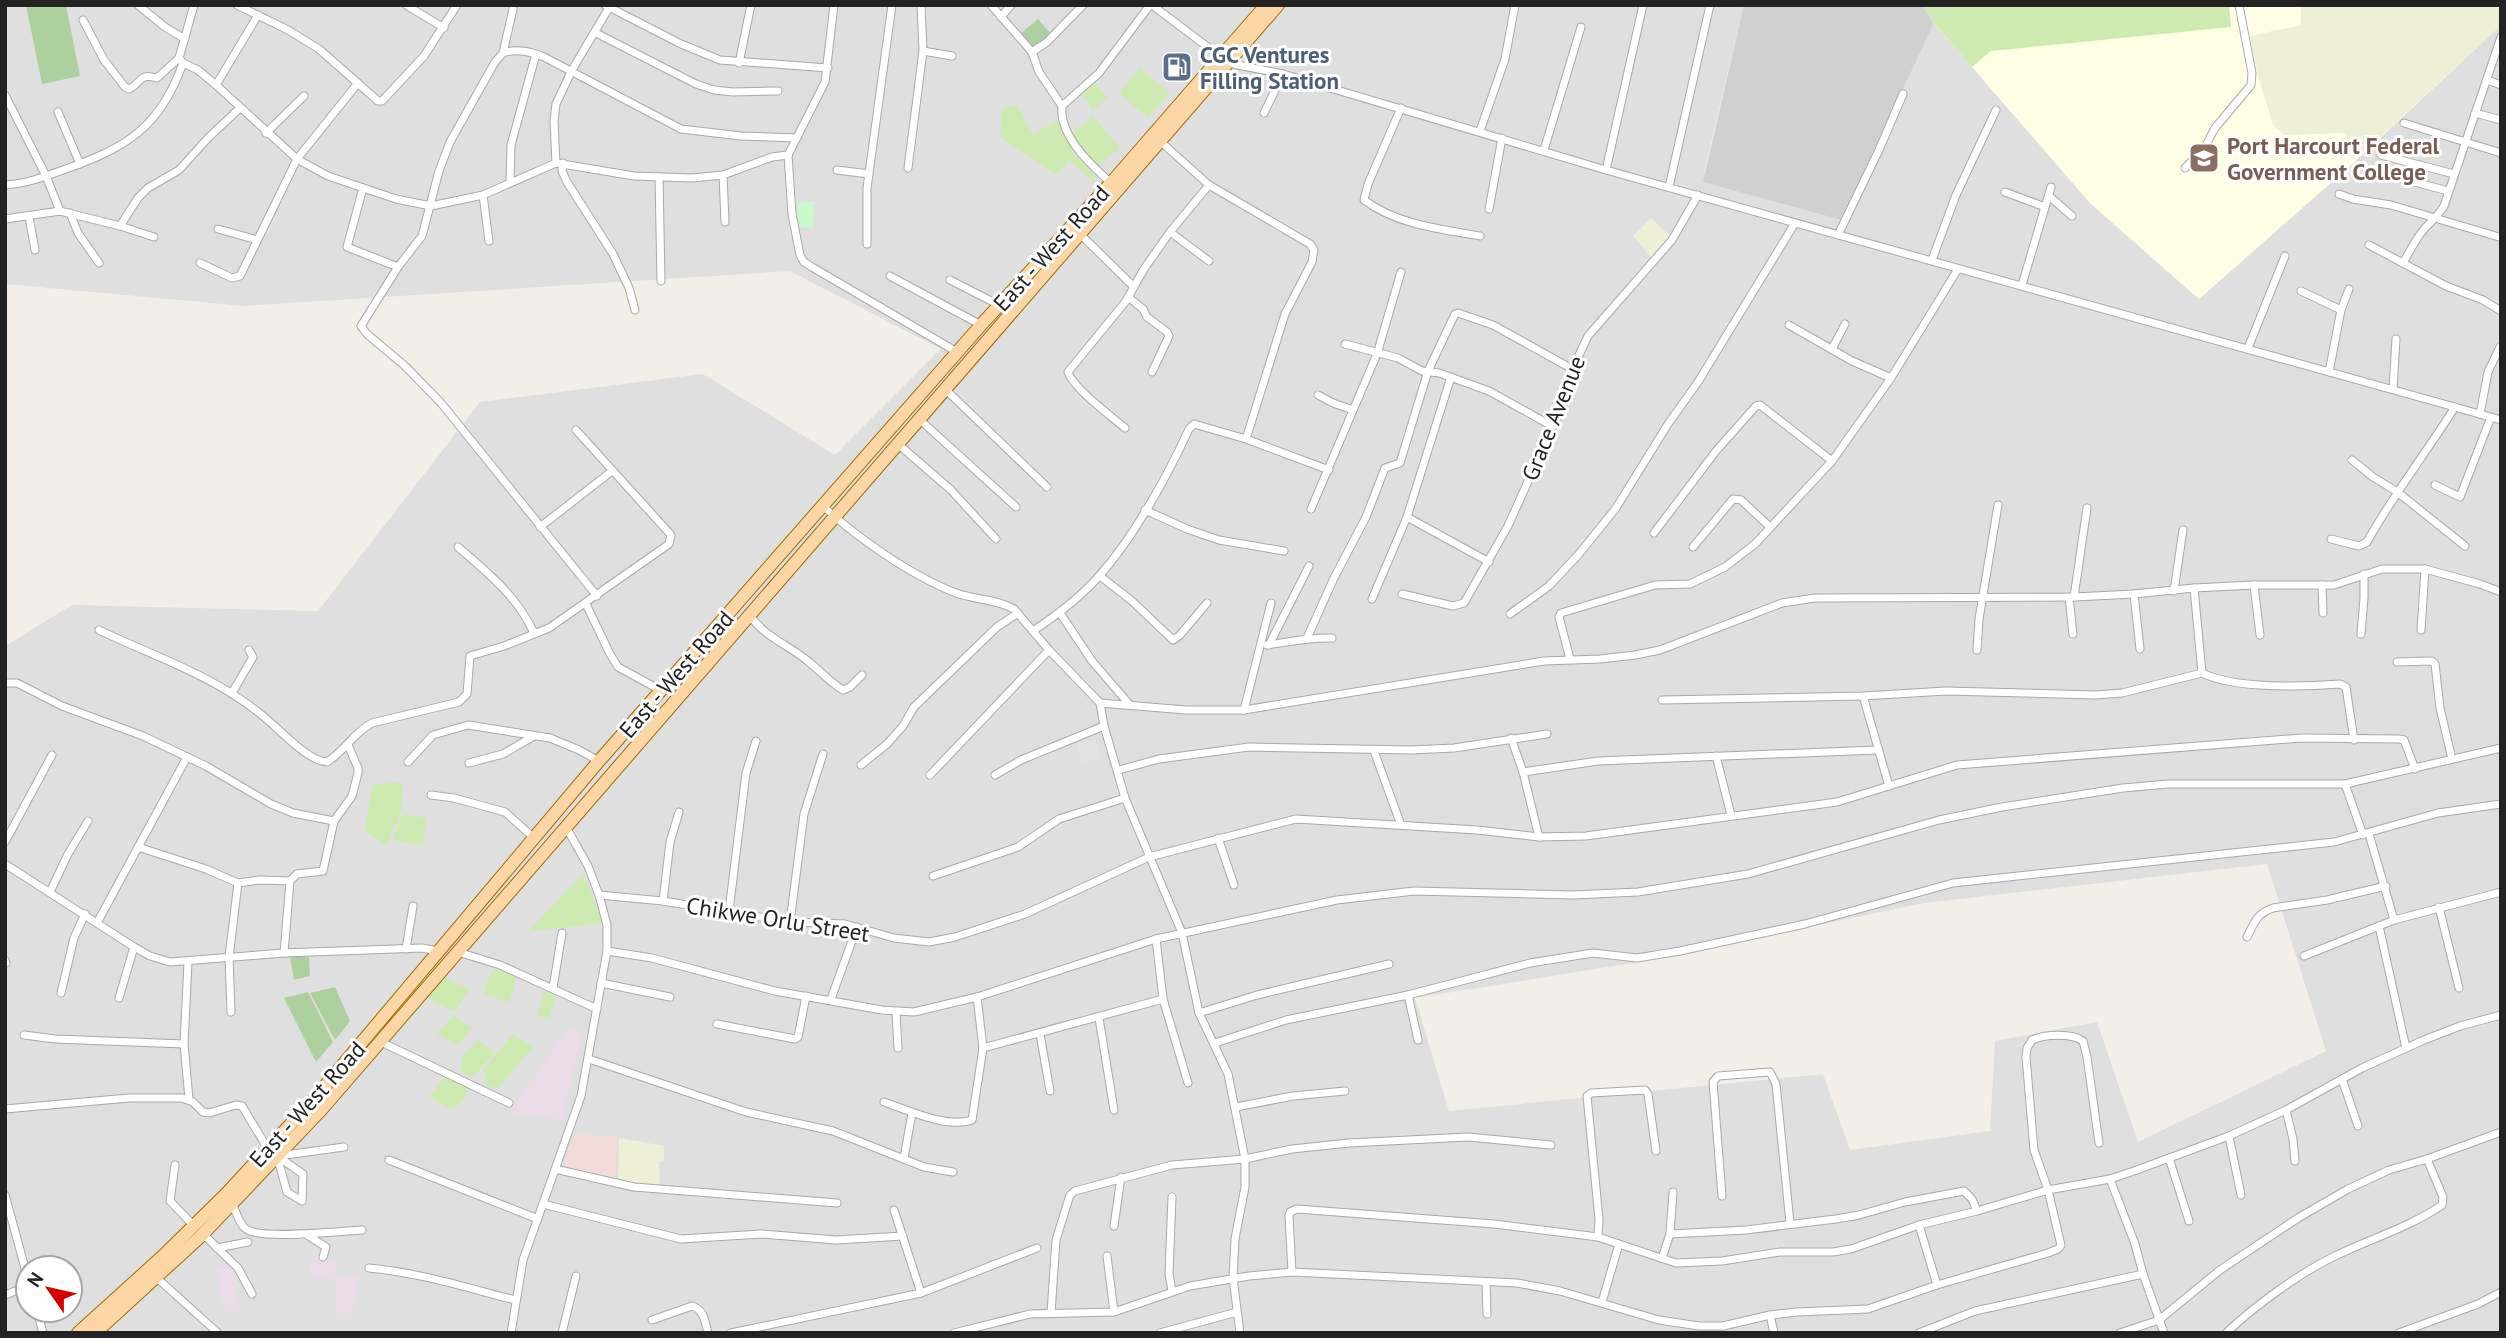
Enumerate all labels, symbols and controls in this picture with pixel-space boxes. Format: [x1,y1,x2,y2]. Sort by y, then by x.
place label: CGC Ventures Filling Station [1200,40,1339,95]
fuel station icon: CGC Ventures Filling Station [1160,50,1194,84]
place label: Port Harcourt Federal Government College [2227,131,2440,186]
school or university icon: Port Harcourt Federal Government College [2187,141,2221,175]
street label: East - West Road [987,179,1115,317]
street label: Grace Avenue [1515,351,1591,485]
street label: East - West Road [613,604,739,744]
street label: Chikwe Orlu Street [684,890,872,948]
street label: East - West Road [243,1035,371,1173]
north arrow [14,1254,84,1324]
text: N [21,1268,48,1291]

